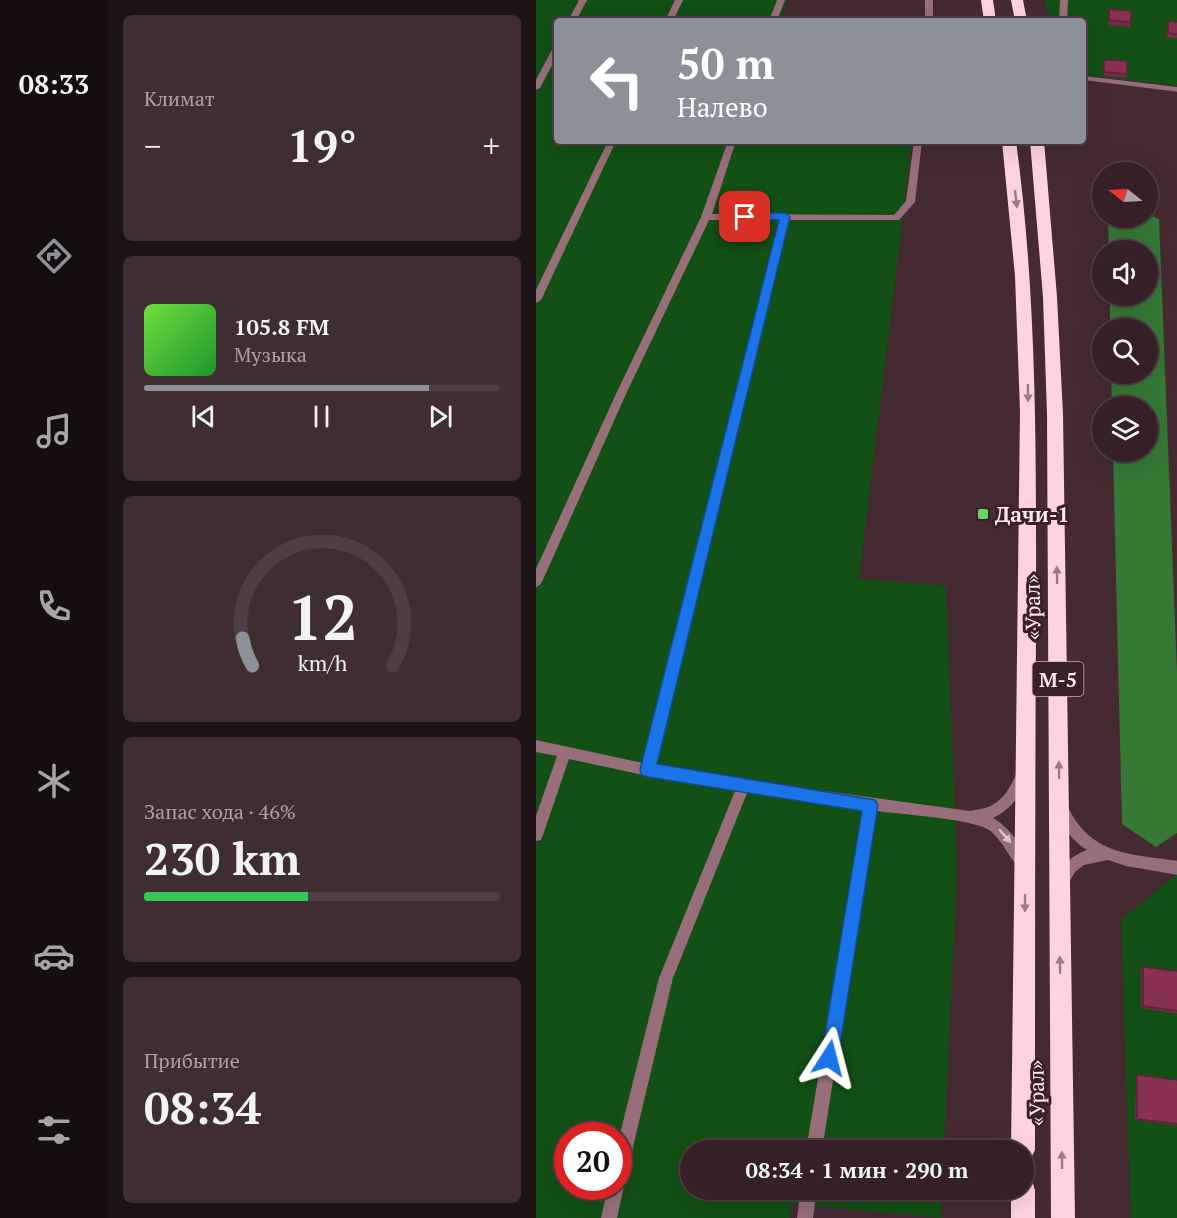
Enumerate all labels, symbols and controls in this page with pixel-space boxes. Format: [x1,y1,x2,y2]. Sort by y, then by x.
text: 50 m [677,35,775,91]
icon: left [578,42,656,120]
text: 08:33 [19,66,89,102]
text: Климат [144,85,215,112]
text: Налево [677,89,768,125]
text: 19° [287,115,357,175]
text: − [144,124,162,167]
text: + [482,124,500,167]
north arrow [1092,162,1158,228]
map controls [1092,162,1158,462]
one-way arrow [1012,190,1021,209]
pin [719,191,770,242]
icon: arrive [728,200,761,233]
icon: directions [33,235,75,277]
button: sound [1092,240,1158,306]
text: 105.8 FM [234,312,329,341]
button: search [1092,318,1158,384]
text: Музыка [234,341,307,368]
one-way arrow [1023,384,1032,403]
button: layers [1092,396,1158,462]
icon: previous [187,400,220,433]
icon: pause [305,400,338,433]
icon: next [424,400,457,433]
icon: music [33,410,75,452]
place label: Дачи-1 [995,500,1069,528]
marker: Дачи-1 [976,507,990,521]
one-way arrow [1052,565,1062,584]
street label: «Урал» [1017,574,1047,640]
text: 12 [287,575,357,658]
icon: phone [33,585,75,627]
text: km/h [297,649,347,677]
road number: М-5 [1032,662,1084,696]
icon: climate [33,760,75,802]
one-way arrow [1054,760,1064,779]
text: Запас хода · 46% [144,798,296,825]
text: 230 km [144,828,300,888]
one-way arrow [998,828,1011,843]
one-way arrow [1020,894,1030,913]
icon: car [33,935,75,977]
one-way arrow [1055,955,1065,974]
position arrow [797,1026,861,1090]
text: Прибытие [144,1047,240,1074]
street label: «Урал» [1021,1060,1051,1126]
text: 08:34 [144,1077,261,1137]
icon: filters [33,1109,75,1151]
speed limit sign: 20 [554,1122,632,1200]
one-way arrow [1057,1150,1067,1169]
text: 08:34 · 1 мин · 290 m [746,1155,968,1184]

